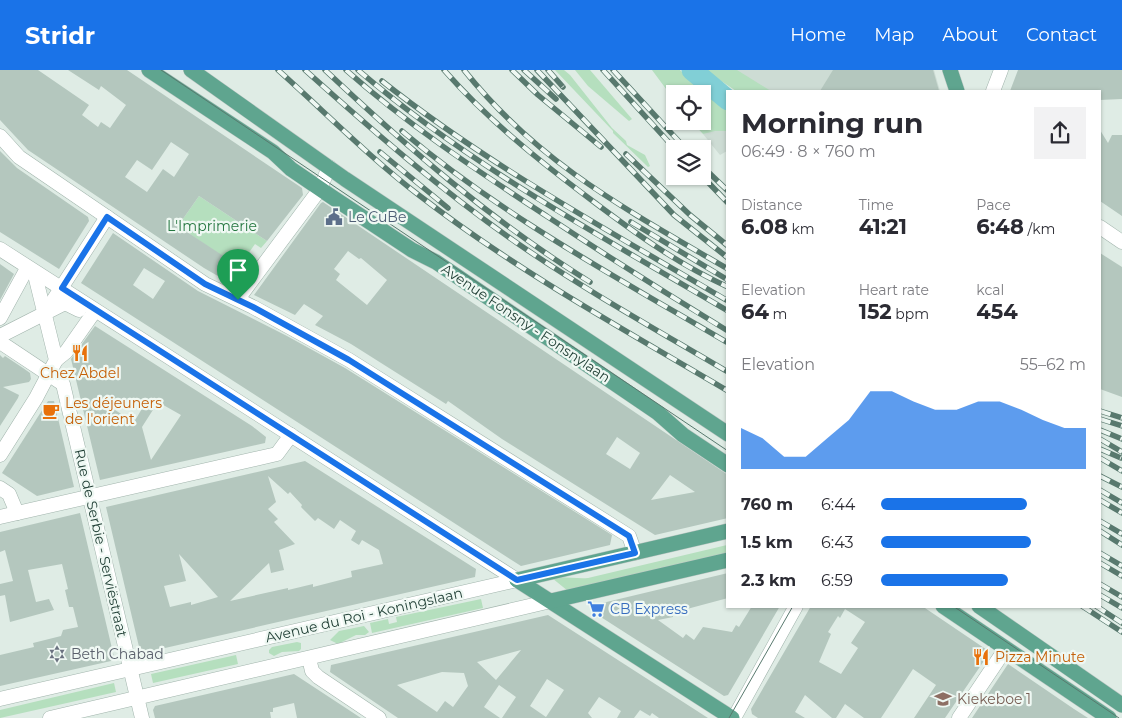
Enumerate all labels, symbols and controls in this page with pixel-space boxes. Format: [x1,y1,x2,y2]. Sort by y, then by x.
text: Stridr [25,21,95,50]
text: Home [790,24,846,46]
text: Map [874,24,914,46]
text: About [942,24,998,46]
text: Contact [1026,24,1097,46]
map controls [666,85,711,185]
button: locate [666,85,711,130]
text: Morning run [741,106,923,140]
button: share [1034,107,1086,159]
button: layers [666,140,711,185]
text: 06:49 · 8 × 760 m [741,142,876,161]
text: Distance [741,196,803,214]
text: Time [859,196,894,214]
text: Pace [976,196,1011,214]
public building icon: Le CuBe [324,207,344,227]
place label: Le CuBe [348,208,406,226]
text: 6.08 [741,214,788,239]
text: 41:21 [859,214,907,239]
text: 6:48 [976,214,1024,239]
park label: L'Imprimerie [167,217,257,235]
text: km [788,220,815,238]
text: /km [1024,220,1055,238]
pin [217,249,259,300]
icon: arrive [224,256,252,284]
street label: Avenue Fonsny - Fonsnylaan [438,260,614,386]
text: Elevation [741,281,806,299]
text: Heart rate [859,281,929,299]
text: kcal [976,281,1004,299]
text: 64 [741,299,769,324]
text: 152 [859,299,892,324]
text: 454 [976,299,1018,324]
text: m [769,305,787,323]
text: bpm [892,305,929,323]
restaurant icon: Chez Abdel [70,343,90,363]
text: Elevation [741,355,815,374]
text: 55–62 m [1020,355,1086,374]
place label: Chez Abdel [40,364,120,382]
place label: Les déjeuners de l'orient [65,394,162,428]
cafe icon: Les déjeuners de l'orient [41,401,61,421]
street label: Rue de Serbie - Serviëstraat [71,447,132,639]
text: 760 m [741,495,793,514]
text: 6:44 [821,495,855,514]
text: 1.5 km [741,533,793,552]
text: 6:43 [821,533,854,552]
text: 2.3 km [741,571,796,590]
text: 6:59 [821,571,853,590]
street label: Avenue du Roi - Koningslaan [264,584,464,646]
supermarket icon: CB Express [586,599,606,619]
place label: CB Express [610,600,688,618]
synagogue icon: Beth Chabad [47,644,67,664]
place label: Beth Chabad [71,645,164,663]
restaurant icon: Pizza Minute [971,647,991,667]
place label: Pizza Minute [995,648,1085,666]
school or university icon: Kiekeboe 1 [933,689,953,709]
place label: Kiekeboe 1 [957,690,1031,708]

